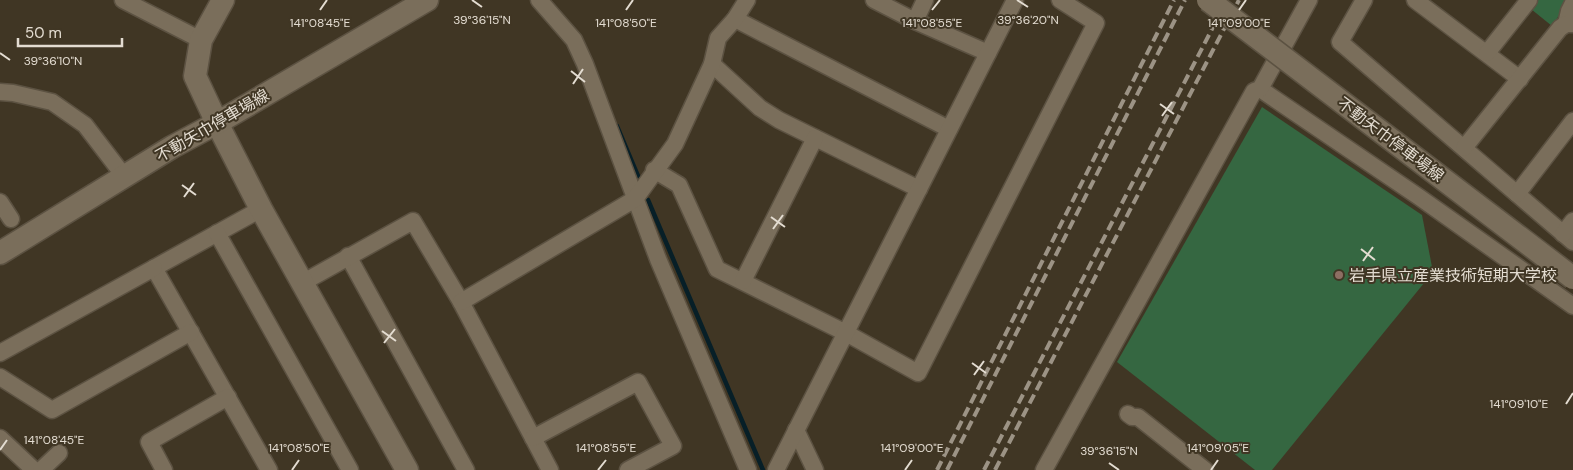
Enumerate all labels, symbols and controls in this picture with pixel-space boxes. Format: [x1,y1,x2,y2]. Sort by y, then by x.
text: 39°36'15"N [453,12,511,28]
text: 39°36'20"N [997,12,1059,28]
scale bar [18,15,121,47]
text: 141°08'45"E [290,15,350,31]
text: 141°08'50"E [595,15,657,31]
text: 141°08'55"E [902,15,963,31]
text: 141°09'00"E [1207,15,1271,31]
text: 50 m [25,23,62,43]
text: 39°36'10"N [24,53,82,69]
street label: 不動矢巾停車場線 [152,84,273,167]
street label: 不動矢巾停車場線 [1333,92,1448,186]
place label: 岩手県立産業技術短期大学校 [1349,265,1557,286]
marker: 岩手県立産業技術短期大学校 [1333,269,1345,281]
text: 141°09'10"E [1490,396,1549,412]
text: 141°08'45"E [24,432,84,448]
text: 141°08'50"E [268,440,330,456]
text: 141°08'55"E [576,440,637,456]
text: 141°09'00"E [880,440,944,456]
text: 141°09'05"E [1187,440,1249,456]
text: 39°36'15"N [1080,443,1138,459]

